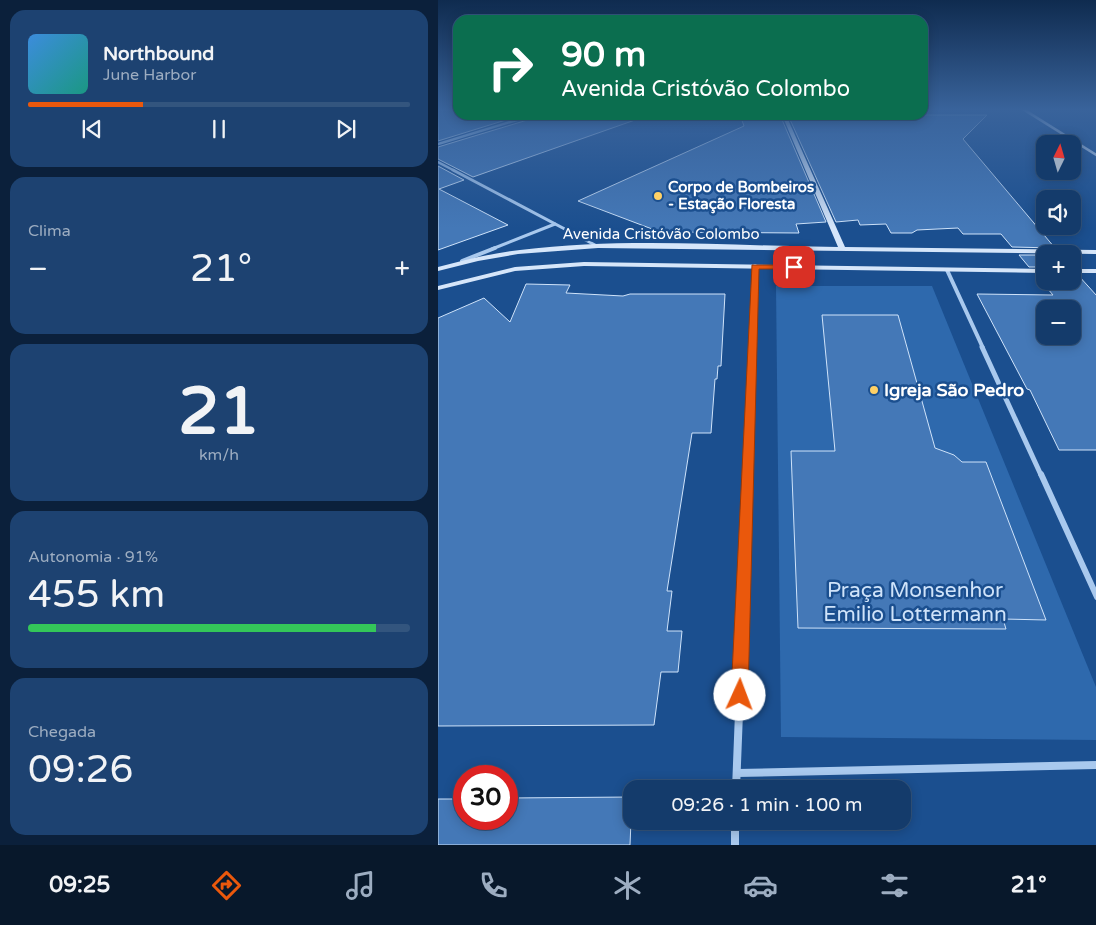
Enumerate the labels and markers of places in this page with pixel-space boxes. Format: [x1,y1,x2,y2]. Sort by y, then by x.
place label: Corpo de Bombeiros - Estação Floresta [668,178,814,214]
marker: Corpo de Bombeiros - Estação Floresta [652,190,664,202]
pin [773,246,815,288]
place label: Igreja São Pedro [884,379,1024,401]
marker: Igreja São Pedro [868,384,880,396]

